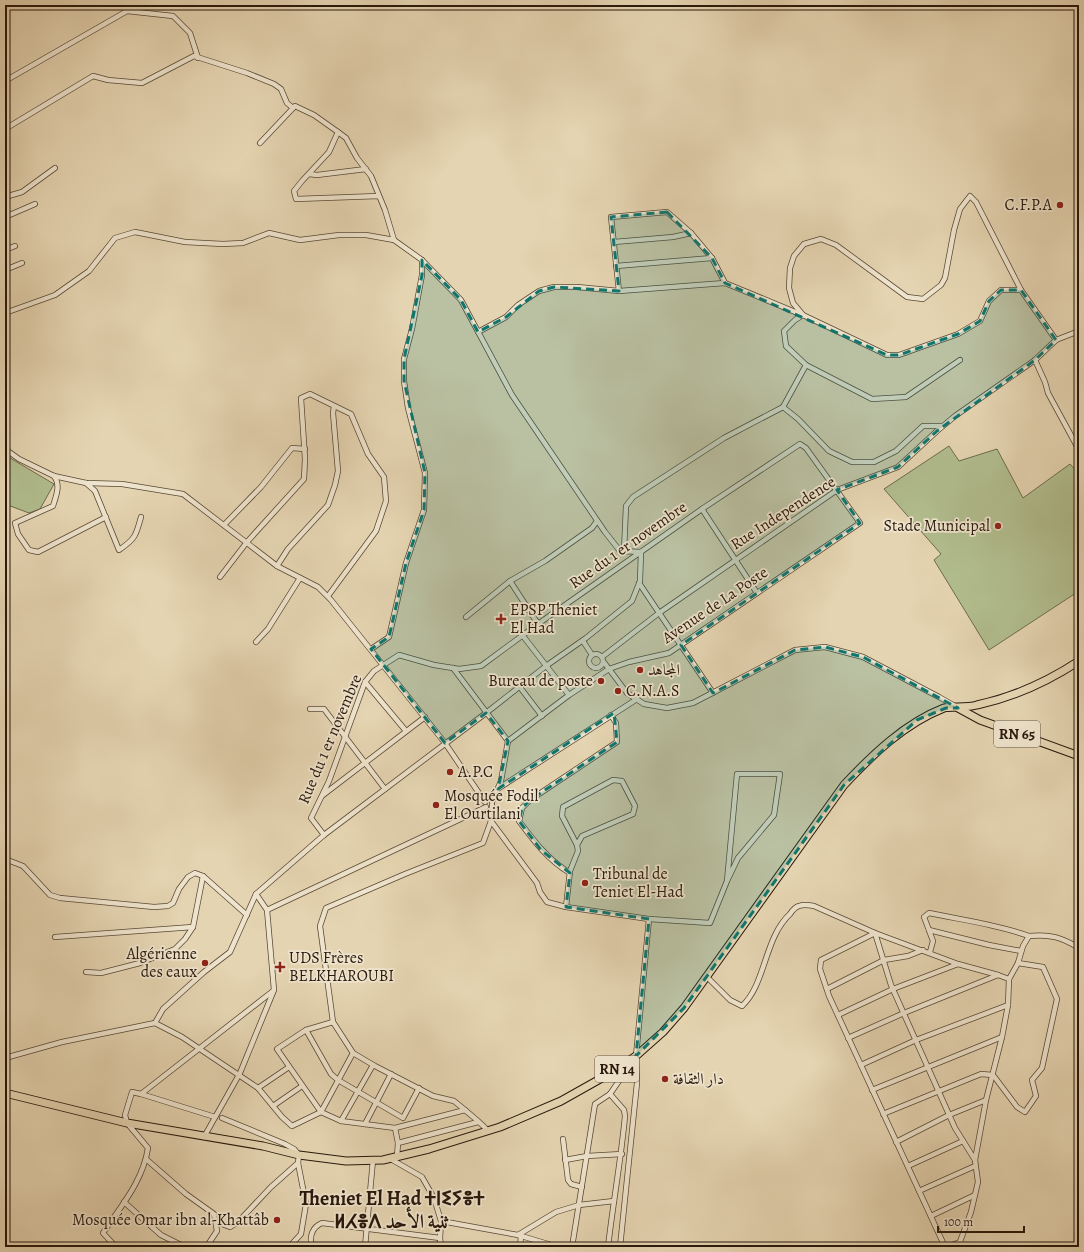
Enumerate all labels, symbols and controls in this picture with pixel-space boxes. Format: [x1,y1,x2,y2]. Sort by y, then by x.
place label: C.F.P.A [1005,194,1053,216]
marker: C.F.P.A [1055,200,1065,210]
street label: Rue Independence [726,471,840,555]
street label: Rue du 1 er novembre [565,496,691,594]
place label: Stade Municipal [884,515,990,537]
marker: Stade Municipal [993,521,1003,531]
street label: Avenue de La Poste [657,561,772,649]
place label: EPSP Theniet El Had [510,599,597,639]
marker: EPSP Theniet El Had [495,613,507,625]
place label: المجاهد [648,659,680,681]
marker: المجاهد [635,665,645,675]
place label: Bureau de poste [488,670,593,692]
street label: Rue du 1 er novembre [293,671,367,807]
marker: Bureau de poste [596,676,606,686]
place label: C.N.A.S [626,680,680,702]
marker: C.N.A.S [613,686,623,696]
road number: RN 65 [994,721,1040,747]
place label: A.P.C [457,761,493,783]
marker: A.P.C [445,767,455,777]
place label: Mosquée Fodil El Ourtilani [444,785,539,825]
marker: Mosquée Fodil El Ourtilani [431,800,441,810]
place label: Tribunal de Teniet El-Had [593,863,684,903]
marker: Tribunal de Teniet El-Had [580,878,590,888]
place label: Algérienne des eaux [125,943,197,983]
place label: UDS Frères BELKHAROUBI [289,947,394,987]
marker: Algérienne des eaux [200,958,210,968]
marker: UDS Frères BELKHAROUBI [274,961,286,973]
road number: RN 14 [595,1056,639,1082]
place label: دار الثقافة [673,1068,724,1090]
marker: دار الثقافة [660,1074,670,1084]
district label: Theniet El Had ⵜⵏⵉⵢⴻⵜ ⵍⵃⴻⴷ ثنية الأحد [299,1185,485,1235]
scale bar [938,1208,1024,1234]
place label: Mosquée Omar ibn al-Khattâb [72,1209,269,1231]
text: 100 m [944,1214,973,1230]
marker: Mosquée Omar ibn al-Khattâb [272,1215,282,1225]

